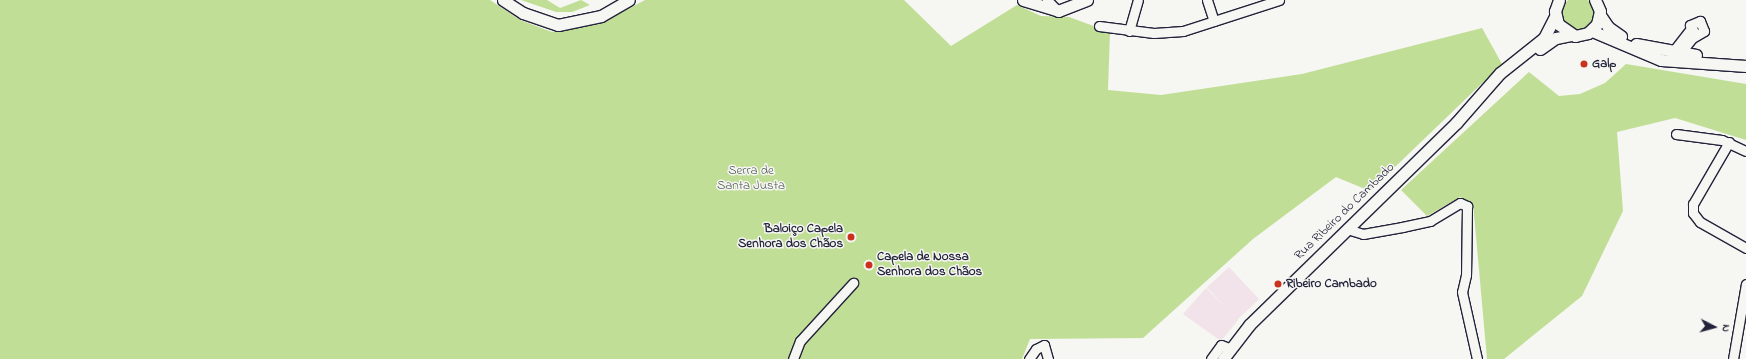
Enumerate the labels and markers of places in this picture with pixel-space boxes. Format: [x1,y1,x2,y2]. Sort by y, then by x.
place label: Galp [1592,56,1616,72]
marker: Galp [1579,59,1589,69]
place label: Baloiço Capela Senhora dos Chãos [738,222,843,253]
marker: Baloiço Capela Senhora dos Chãos [846,232,856,242]
place label: Capela de Nossa Senhora dos Chãos [877,250,982,281]
marker: Capela de Nossa Senhora dos Chãos [864,260,874,270]
place label: Ribeiro Cambado [1286,276,1377,292]
marker: Ribeiro Cambado [1273,279,1283,289]

